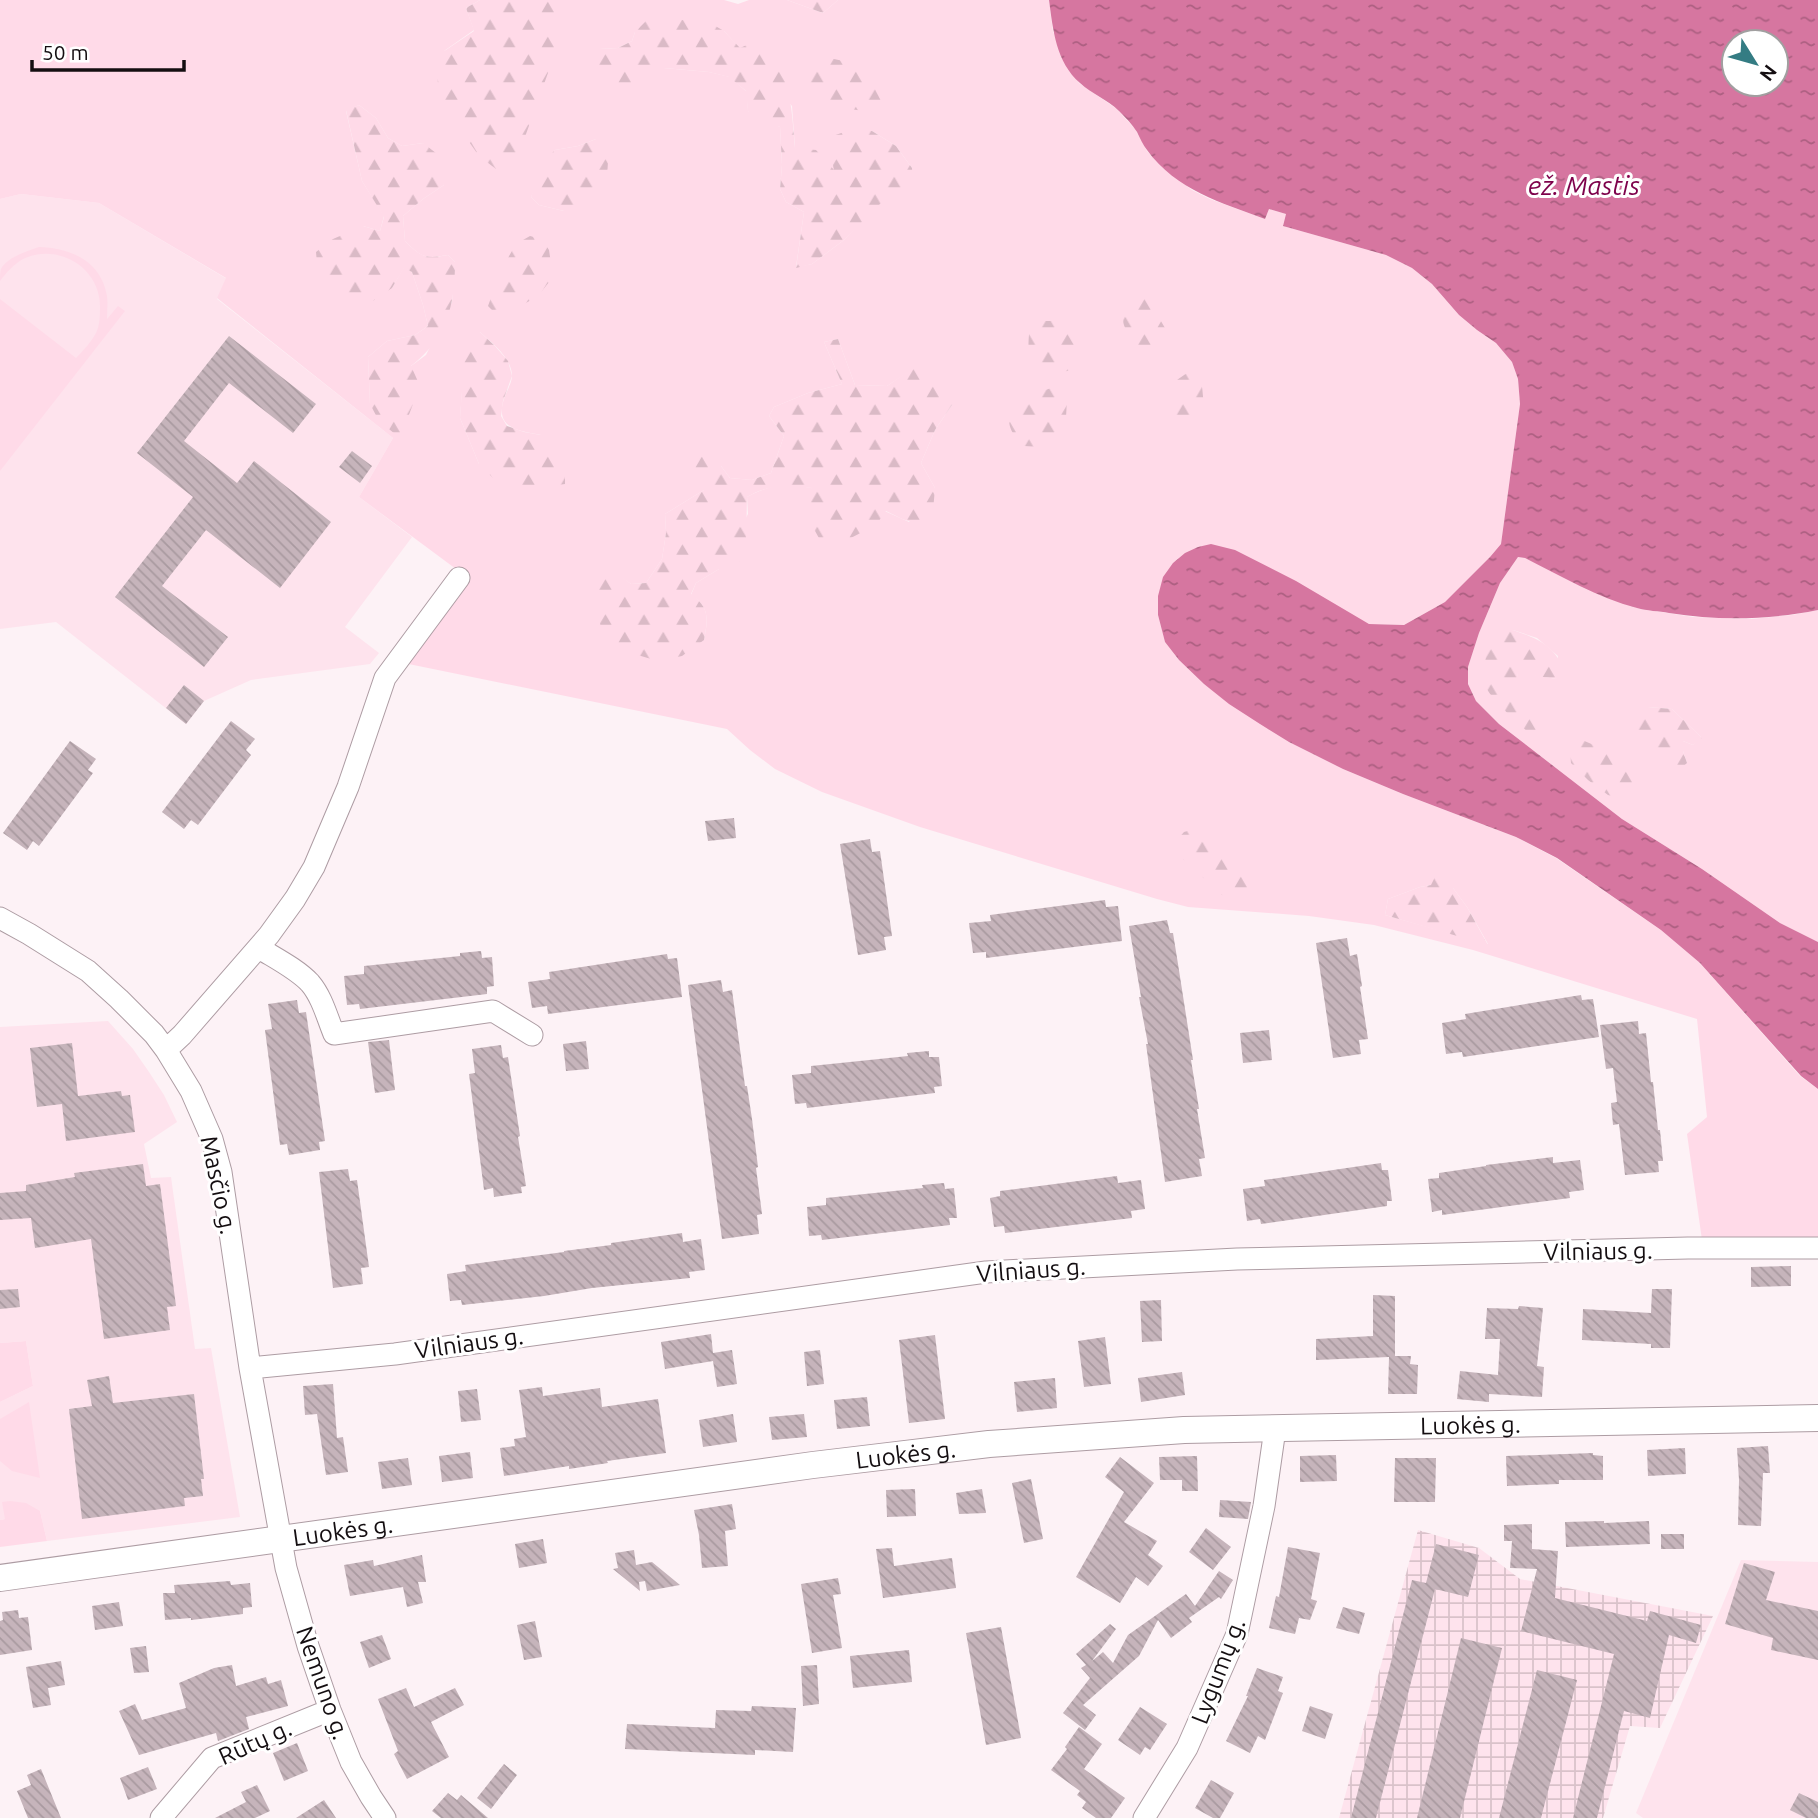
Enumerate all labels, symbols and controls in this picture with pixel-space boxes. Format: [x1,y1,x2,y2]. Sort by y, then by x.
scale bar [32,28,184,72]
north arrow [1720,28,1790,98]
text: 50 m [42,40,89,64]
text: N [1756,61,1782,86]
water label: ež. Mastis [1528,171,1640,200]
street label: Masčio g. [195,1133,243,1237]
street label: Vilniaus g. [1543,1237,1653,1265]
street label: Vilniaus g. [976,1253,1086,1287]
street label: Vilniaus g. [413,1322,525,1364]
street label: Luokės g. [1420,1410,1521,1439]
street label: Luokės g. [854,1435,957,1473]
street label: Luokės g. [291,1510,394,1551]
street label: Lygumų g. [1186,1615,1250,1727]
street label: Nemuno g. [291,1623,355,1743]
street label: Rūtų g. [214,1714,296,1770]

